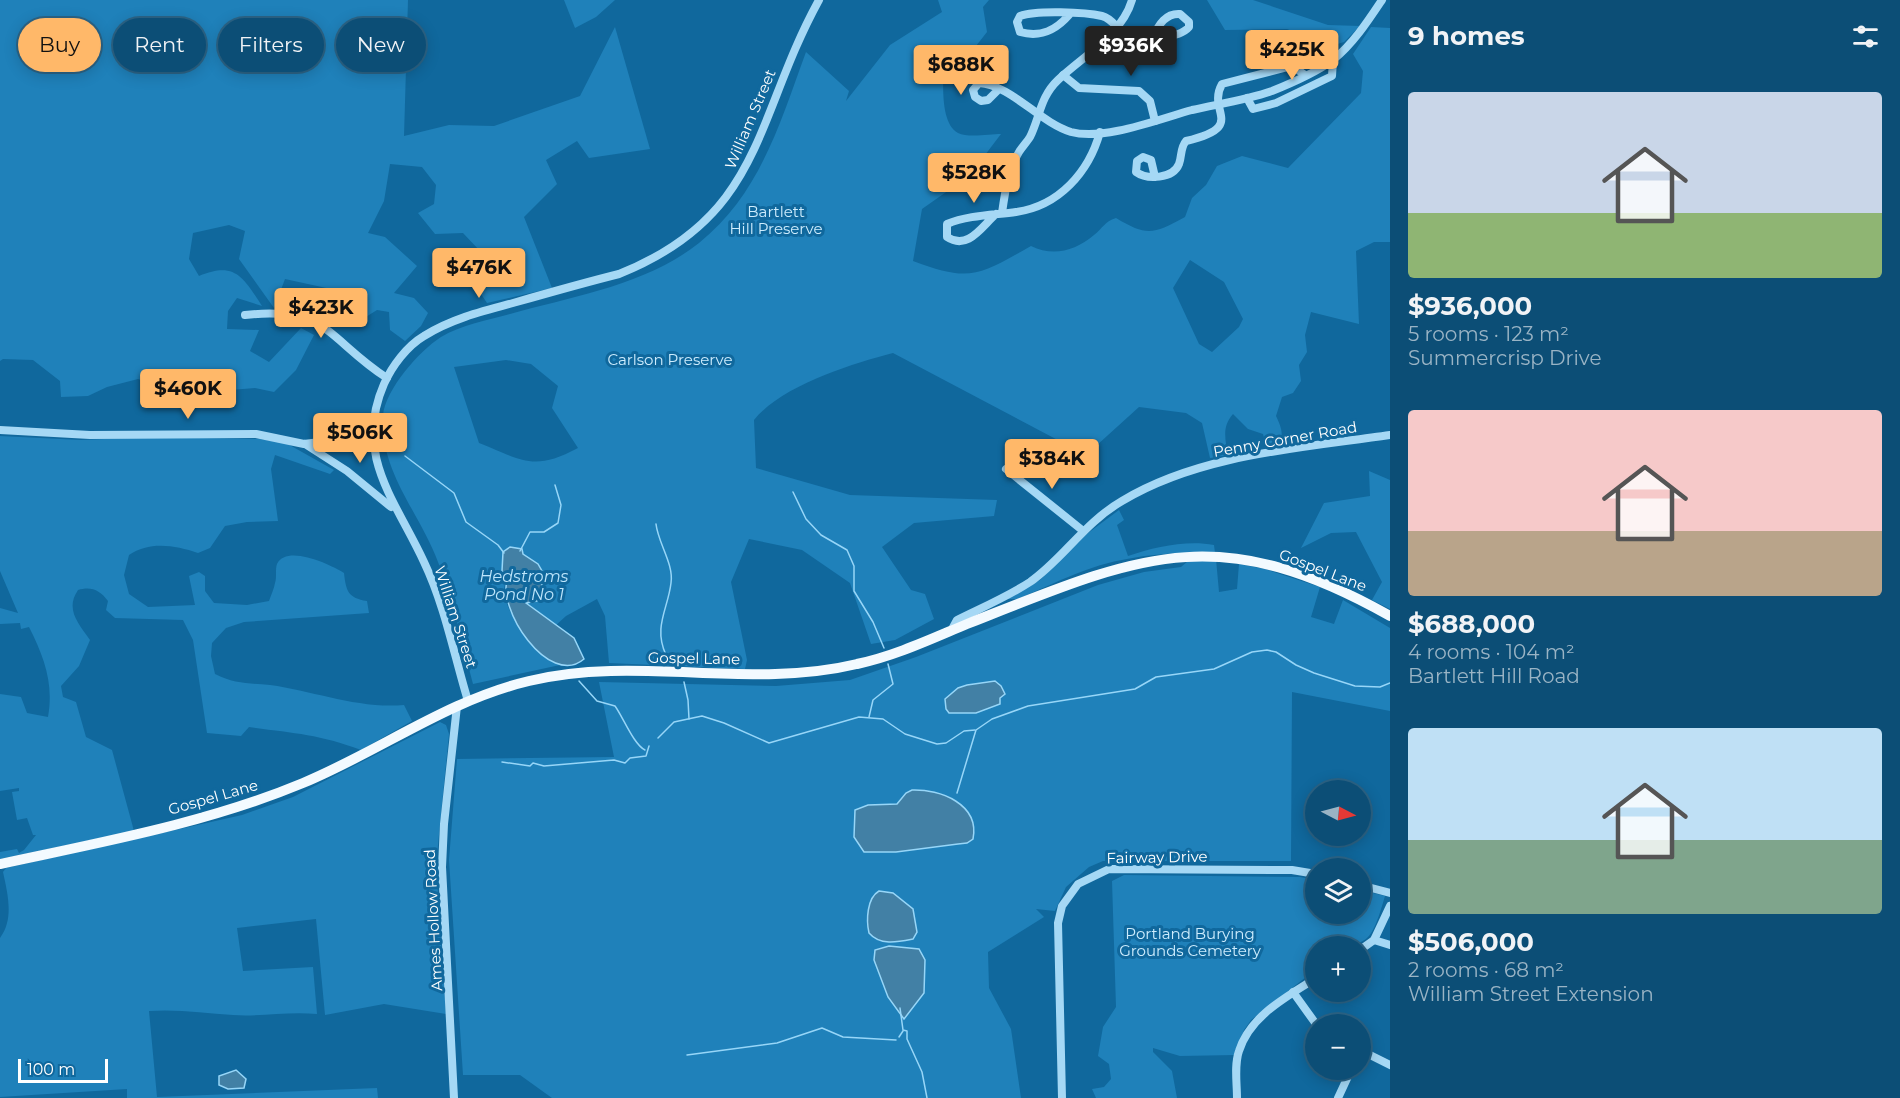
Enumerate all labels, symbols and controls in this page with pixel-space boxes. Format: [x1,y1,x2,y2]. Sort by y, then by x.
chip: Buy [18,18,101,72]
chip: Rent [113,18,206,72]
chip: Filters [218,18,324,72]
chip: New [336,18,426,72]
text: 9 homes [1408,20,1525,52]
icon: filters [1849,20,1882,53]
pin: $936K [1089,26,1173,77]
pin: $425K [1250,30,1334,81]
text: $936K [1099,33,1163,57]
text: $425K [1259,37,1325,61]
pin: $688K [919,45,1003,96]
text: $688K [928,52,994,76]
street label: William Street [720,66,780,172]
icon: home [1591,131,1699,239]
pin: $528K [932,153,1016,204]
text: $528K [942,160,1006,184]
park label: Bartlett Hill Preserve [729,202,823,238]
pin: $476K [437,248,521,299]
text: $476K [446,255,512,279]
pin: $423K [279,288,363,339]
text: $936,000 [1408,290,1532,322]
text: $423K [288,295,354,319]
text: 5 rooms · 123 m² [1408,322,1569,346]
text: Summercrisp Drive [1408,346,1601,370]
park label: Carlson Preserve [608,350,733,369]
pin: $460K [146,369,230,420]
text: $460K [154,376,222,400]
pin: $506K [318,413,402,464]
street label: Penny Corner Road [1212,417,1358,461]
text: $506K [327,420,393,444]
pin: $384K [1010,439,1094,490]
text: $384K [1019,446,1085,470]
icon: home [1591,449,1699,557]
street label: Gospel Lane [1276,545,1370,595]
street label: William Street [430,563,482,671]
water label: Hedstroms Pond No 1 [480,567,569,604]
text: $688,000 [1408,608,1535,640]
text: 4 rooms · 104 m² [1408,640,1575,664]
street label: Gospel Lane [648,648,740,668]
text: Bartlett Hill Road [1408,664,1580,688]
icon: home [1591,767,1699,875]
street label: Gospel Lane [166,775,260,819]
north arrow [1305,780,1371,846]
map controls [1305,780,1371,1080]
street label: Fairway Drive [1106,847,1208,867]
street label: Ames Hollow Road [420,849,446,991]
button: layers [1305,858,1371,924]
park label: Portland Burying Grounds Cemetery [1119,924,1262,960]
text: $506,000 [1408,926,1534,958]
button: + [1305,936,1371,1002]
text: 2 rooms · 68 m² [1408,958,1564,982]
text: William Street Extension [1408,982,1654,1006]
button: − [1305,1014,1371,1080]
scale bar [18,1056,108,1084]
text: 100 m [27,1060,75,1079]

